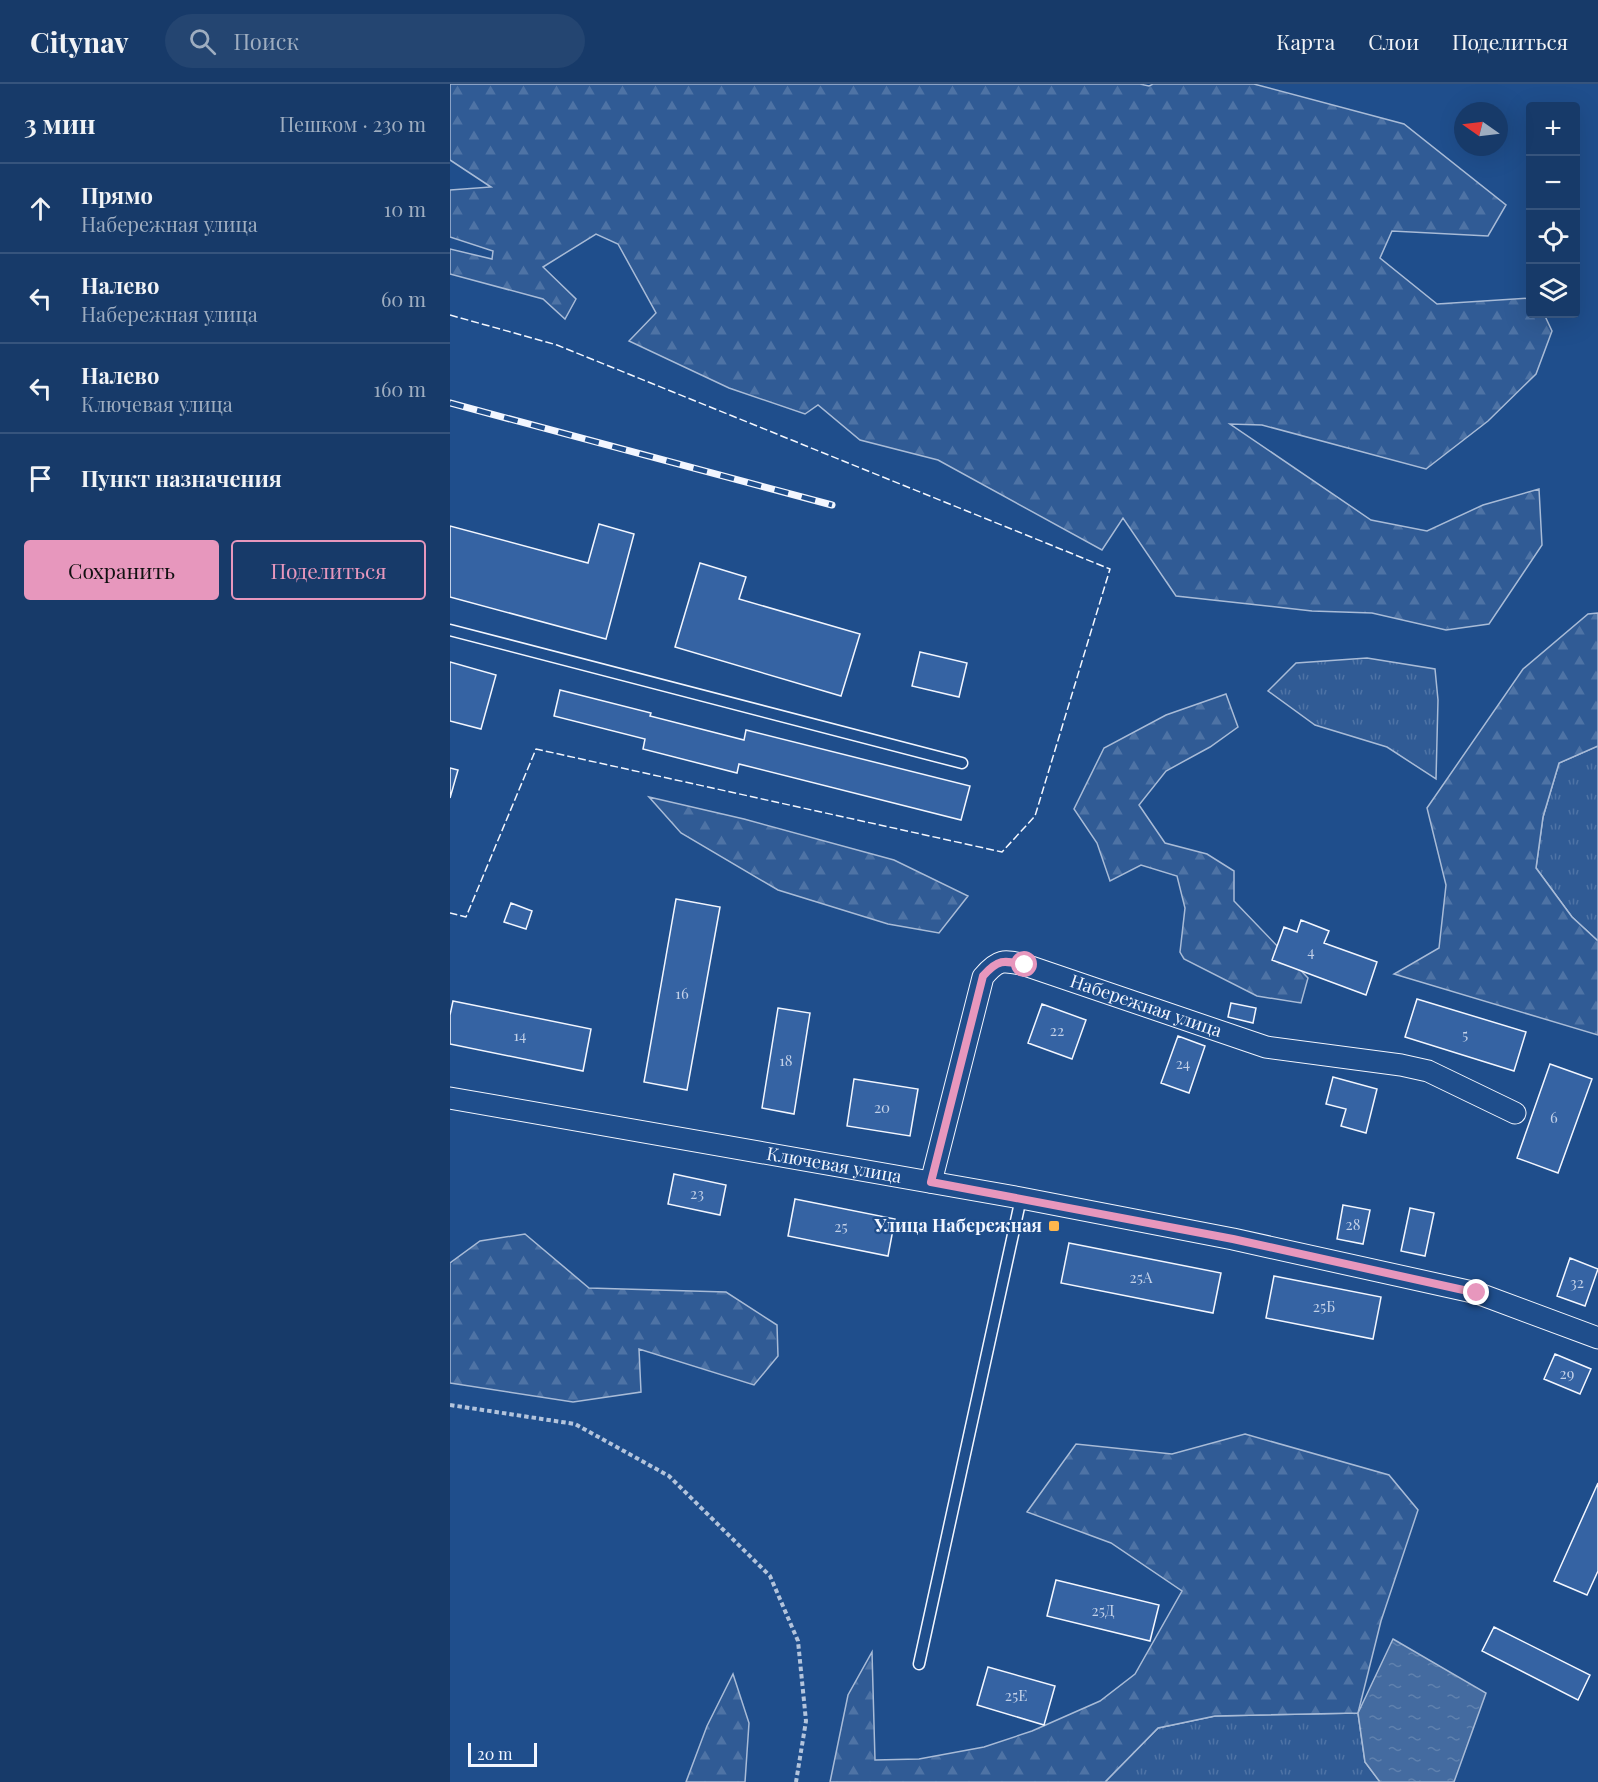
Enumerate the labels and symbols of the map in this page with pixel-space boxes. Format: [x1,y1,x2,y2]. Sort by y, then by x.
north arrow [1454,102,1508,156]
house number: 4 [1307,941,1315,961]
route start [1011,951,1037,977]
street label: Набережная улица [1067,968,1225,1042]
house number: 16 [675,983,689,1003]
house number: 22 [1050,1020,1064,1040]
house number: 5 [1462,1024,1468,1044]
house number: 14 [514,1025,526,1045]
house number: 18 [779,1050,793,1070]
house number: 24 [1176,1053,1190,1073]
house number: 20 [874,1097,890,1117]
house number: 6 [1550,1107,1558,1127]
street label: Ключевая улица [765,1141,904,1188]
house number: 23 [690,1183,704,1203]
place label: Улица Набережная [873,1213,1042,1237]
house number: 28 [1346,1214,1361,1234]
house number: 25 [834,1216,848,1236]
marker: Улица Набережная [1047,1219,1061,1233]
house number: 25А [1130,1267,1153,1287]
house number: 32 [1570,1272,1584,1292]
route end [1463,1279,1489,1305]
house number: 25Б [1313,1296,1335,1316]
house number: 29 [1560,1363,1574,1383]
house number: 25Д [1092,1600,1115,1620]
house number: 25Е [1005,1685,1027,1705]
scale bar [468,1740,537,1768]

